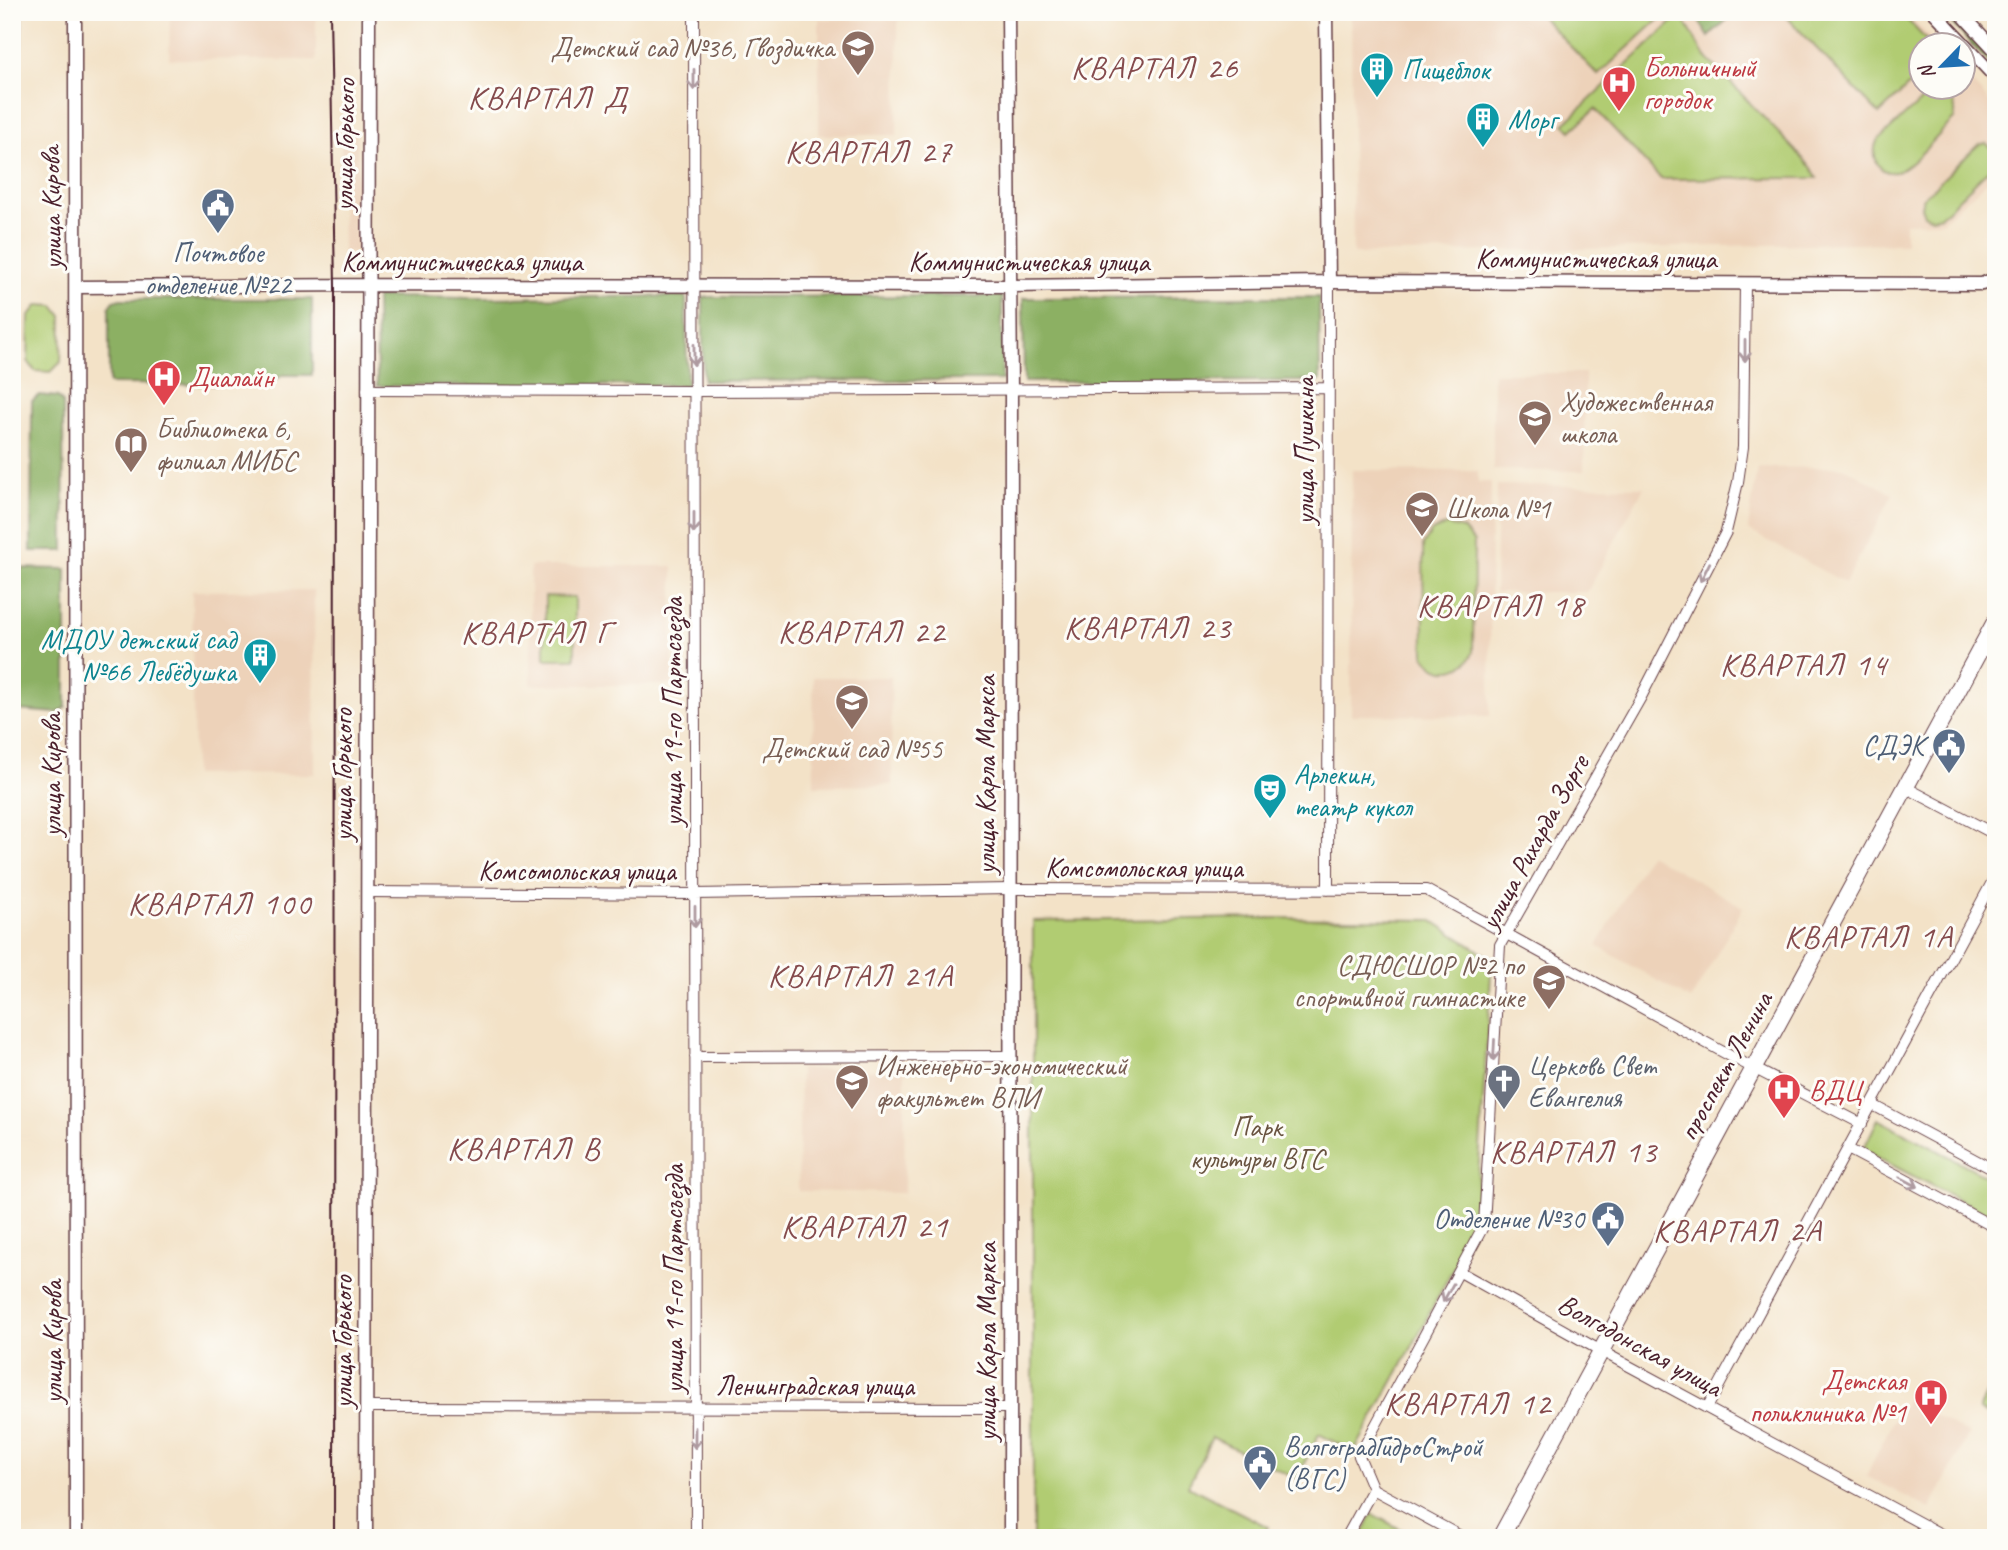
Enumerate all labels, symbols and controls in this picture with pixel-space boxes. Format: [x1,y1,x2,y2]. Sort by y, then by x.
school or university icon: Детский сад №36, Гвоздичка [839,28,877,77]
place label: Детский сад №36, Гвоздичка [551,30,837,65]
north arrow [1906,32,1976,102]
district label: КВАРТАЛ 26 [1071,47,1239,88]
building icon: Пищеблок [1358,50,1396,99]
place label: Больничный городок [1644,50,1757,117]
place label: Пищеблок [1402,52,1492,87]
text: N [1913,59,1941,83]
hospital icon: Больничный городок [1600,64,1638,113]
one-way arrow [687,69,701,92]
street label: улица Горького [325,76,363,214]
district label: КВАРТАЛ Д [468,77,629,118]
building icon: Морг [1464,100,1502,149]
place label: Морг [1508,102,1561,137]
district label: КВАРТАЛ 27 [785,131,953,172]
street label: улица Кирова [32,143,70,272]
public building icon: Почтовое отделение №22 [199,186,237,235]
place label: Почтовое отделение №22 [145,235,294,302]
street label: Коммунистическая улица [1476,241,1718,276]
street label: Коммунистическая улица [342,244,584,279]
street label: Коммунистическая улица [909,244,1151,279]
one-way arrow [1738,340,1752,363]
one-way arrow [687,343,701,366]
hospital icon: Диалайн [145,358,183,407]
place label: Диалайн [188,360,275,395]
street label: улица Пушкина [1287,375,1322,527]
place label: Художественная школа [1560,384,1714,451]
school or university icon: Художественная школа [1516,398,1554,447]
place label: Библиотека 6, филиал МИБС [156,411,300,478]
library icon: Библиотека 6, филиал МИБС [112,425,150,474]
school or university icon: Школа №1 [1403,489,1441,538]
place label: Школа №1 [1446,491,1552,526]
one-way arrow [687,511,701,534]
one-way arrow [1698,561,1712,582]
district label: КВАРТАЛ 18 [1417,585,1586,626]
street label: улица 19-го Партсъезда [655,596,691,829]
district label: КВАРТАЛ 23 [1064,607,1233,648]
district label: КВАРТАЛ 22 [778,611,947,652]
district label: КВАРТАЛ Г [461,612,617,653]
place label: МДОУ детский сад №66 Лебёдушка [41,622,239,689]
building icon: МДОУ детский сад №66 Лебёдушка [241,636,279,685]
district label: КВАРТАЛ 14 [1720,644,1890,685]
street label: улица Карла Маркса [968,674,1003,876]
school or university icon: Детский сад №55 [833,682,871,731]
street label: улица Горького [325,706,360,843]
street label: улица Кирова [34,711,69,839]
public building icon: СДЭК [1930,726,1968,775]
place label: СДЭК [1863,728,1930,763]
place label: Детский сад №55 [762,731,944,766]
street label: улица Рихарда Зорге [1471,747,1597,937]
place label: Арлекин, театр кукол [1294,757,1414,824]
theatre icon: Арлекин, театр кукол [1251,771,1289,820]
street label: Комсомольская улица [1045,850,1244,885]
street label: Комсомольская улица [478,853,677,888]
district label: КВАРТАЛ 100 [128,883,313,924]
one-way arrow [688,905,702,928]
district label: КВАРТАЛ 1А [1784,916,1954,957]
place label: СДЮСШОР №2 по спортивной гимнастике [1294,948,1526,1015]
district label: КВАРТАЛ 21А [768,955,954,996]
school or university icon: СДЮСШОР №2 по спортивной гимнастике [1530,962,1568,1011]
street label: проспект Ленина [1670,984,1781,1146]
one-way arrow [1487,1039,1500,1062]
place label: Инженерно-экономический факультет ВПИ [876,1048,1128,1115]
place label: Церковь Свет Евангелия [1528,1048,1658,1115]
school or university icon: Инженерно-экономический факультет ВПИ [833,1062,871,1111]
church icon: Церковь Свет Евангелия [1485,1062,1523,1111]
hospital icon: ВДЦ [1765,1071,1803,1120]
place label: ВДЦ [1809,1073,1865,1108]
park label: Парк культуры ВГС [1190,1109,1328,1176]
district label: КВАРТАЛ В [447,1128,602,1169]
district label: КВАРТАЛ 13 [1490,1131,1659,1172]
street label: улица 19-го Партсъезда [656,1163,692,1396]
one-way arrow [1898,1175,1918,1189]
public building icon: Отделение №30 [1589,1199,1627,1248]
place label: Отделение №30 [1434,1201,1586,1236]
district label: КВАРТАЛ 21 [781,1206,949,1247]
district label: КВАРТАЛ 2А [1653,1210,1823,1251]
street label: улица Карла Маркса [969,1241,1004,1443]
street label: улица Горького [325,1273,360,1410]
street label: улица Кирова [35,1278,70,1406]
one-way arrow [1441,1282,1454,1303]
street label: Волгодонская улица [1552,1286,1730,1405]
place label: Детская поликлиника №1 [1749,1363,1908,1430]
street label: Ленинградская улица [716,1368,916,1403]
hospital icon: Детская поликлиника №1 [1912,1377,1950,1426]
district label: КВАРТАЛ 12 [1384,1383,1553,1424]
one-way arrow [689,1426,702,1449]
place label: ВолгоградГидроСтрой (ВГС) [1284,1429,1484,1496]
public building icon: ВолгоградГидроСтрой (ВГС) [1241,1443,1279,1492]

